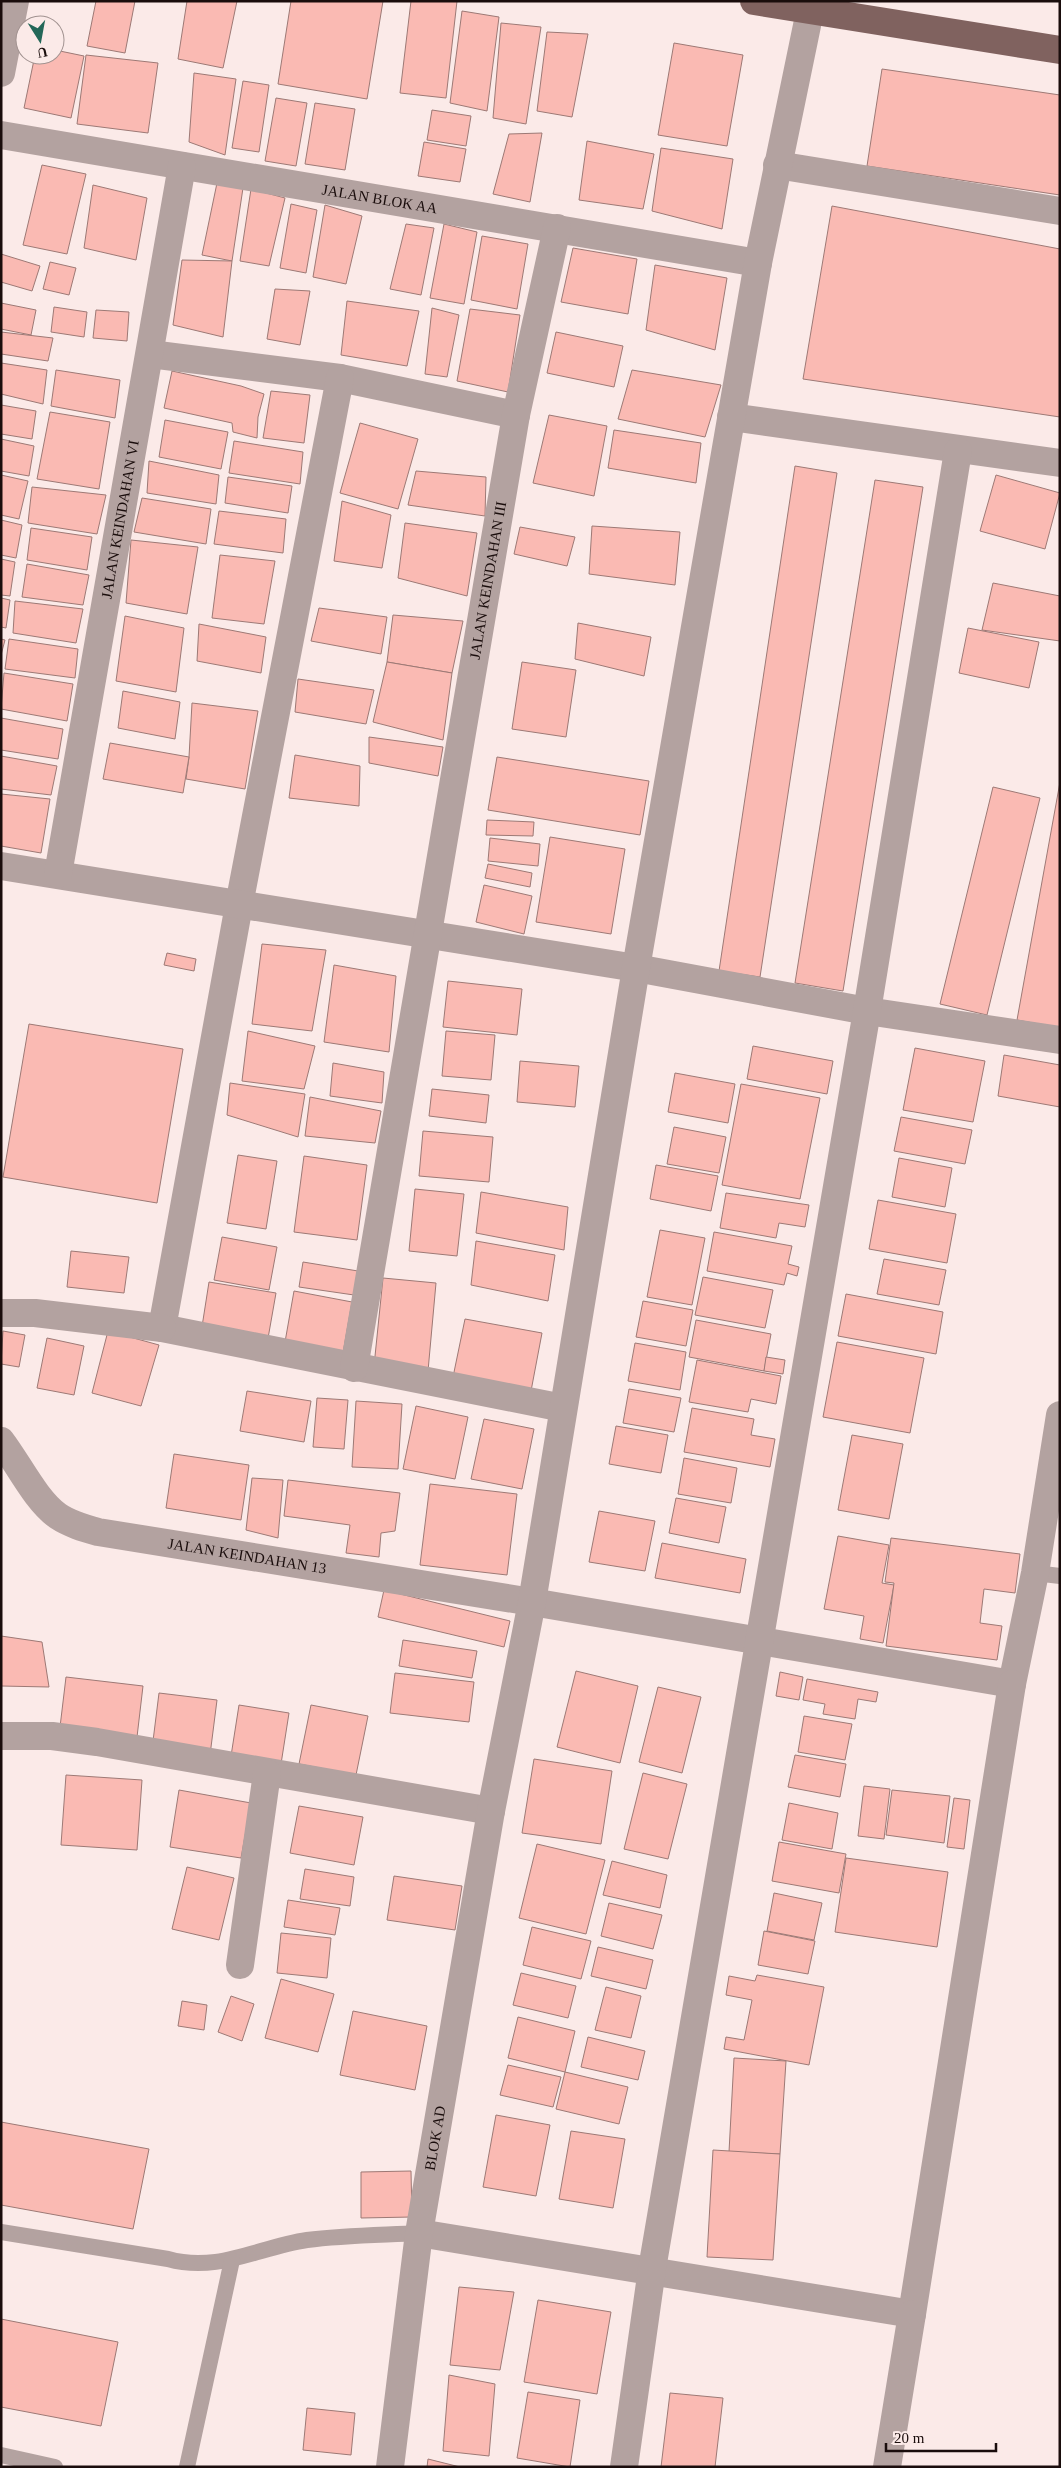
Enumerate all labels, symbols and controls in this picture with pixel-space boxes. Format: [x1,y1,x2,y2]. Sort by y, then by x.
north arrow [15,15,65,65]
text: U [36,44,49,61]
street label: JALAN BLOK AA [321,181,439,217]
street label: JALAN KEINDAHAN VI [98,439,142,600]
street label: JALAN KEINDAHAN III [467,500,509,661]
street label: JALAN KEINDAHAN 13 [167,1535,327,1577]
street label: BLOK AD [422,2104,449,2172]
scale bar [886,2420,996,2452]
text: 20 m [894,2430,925,2446]

